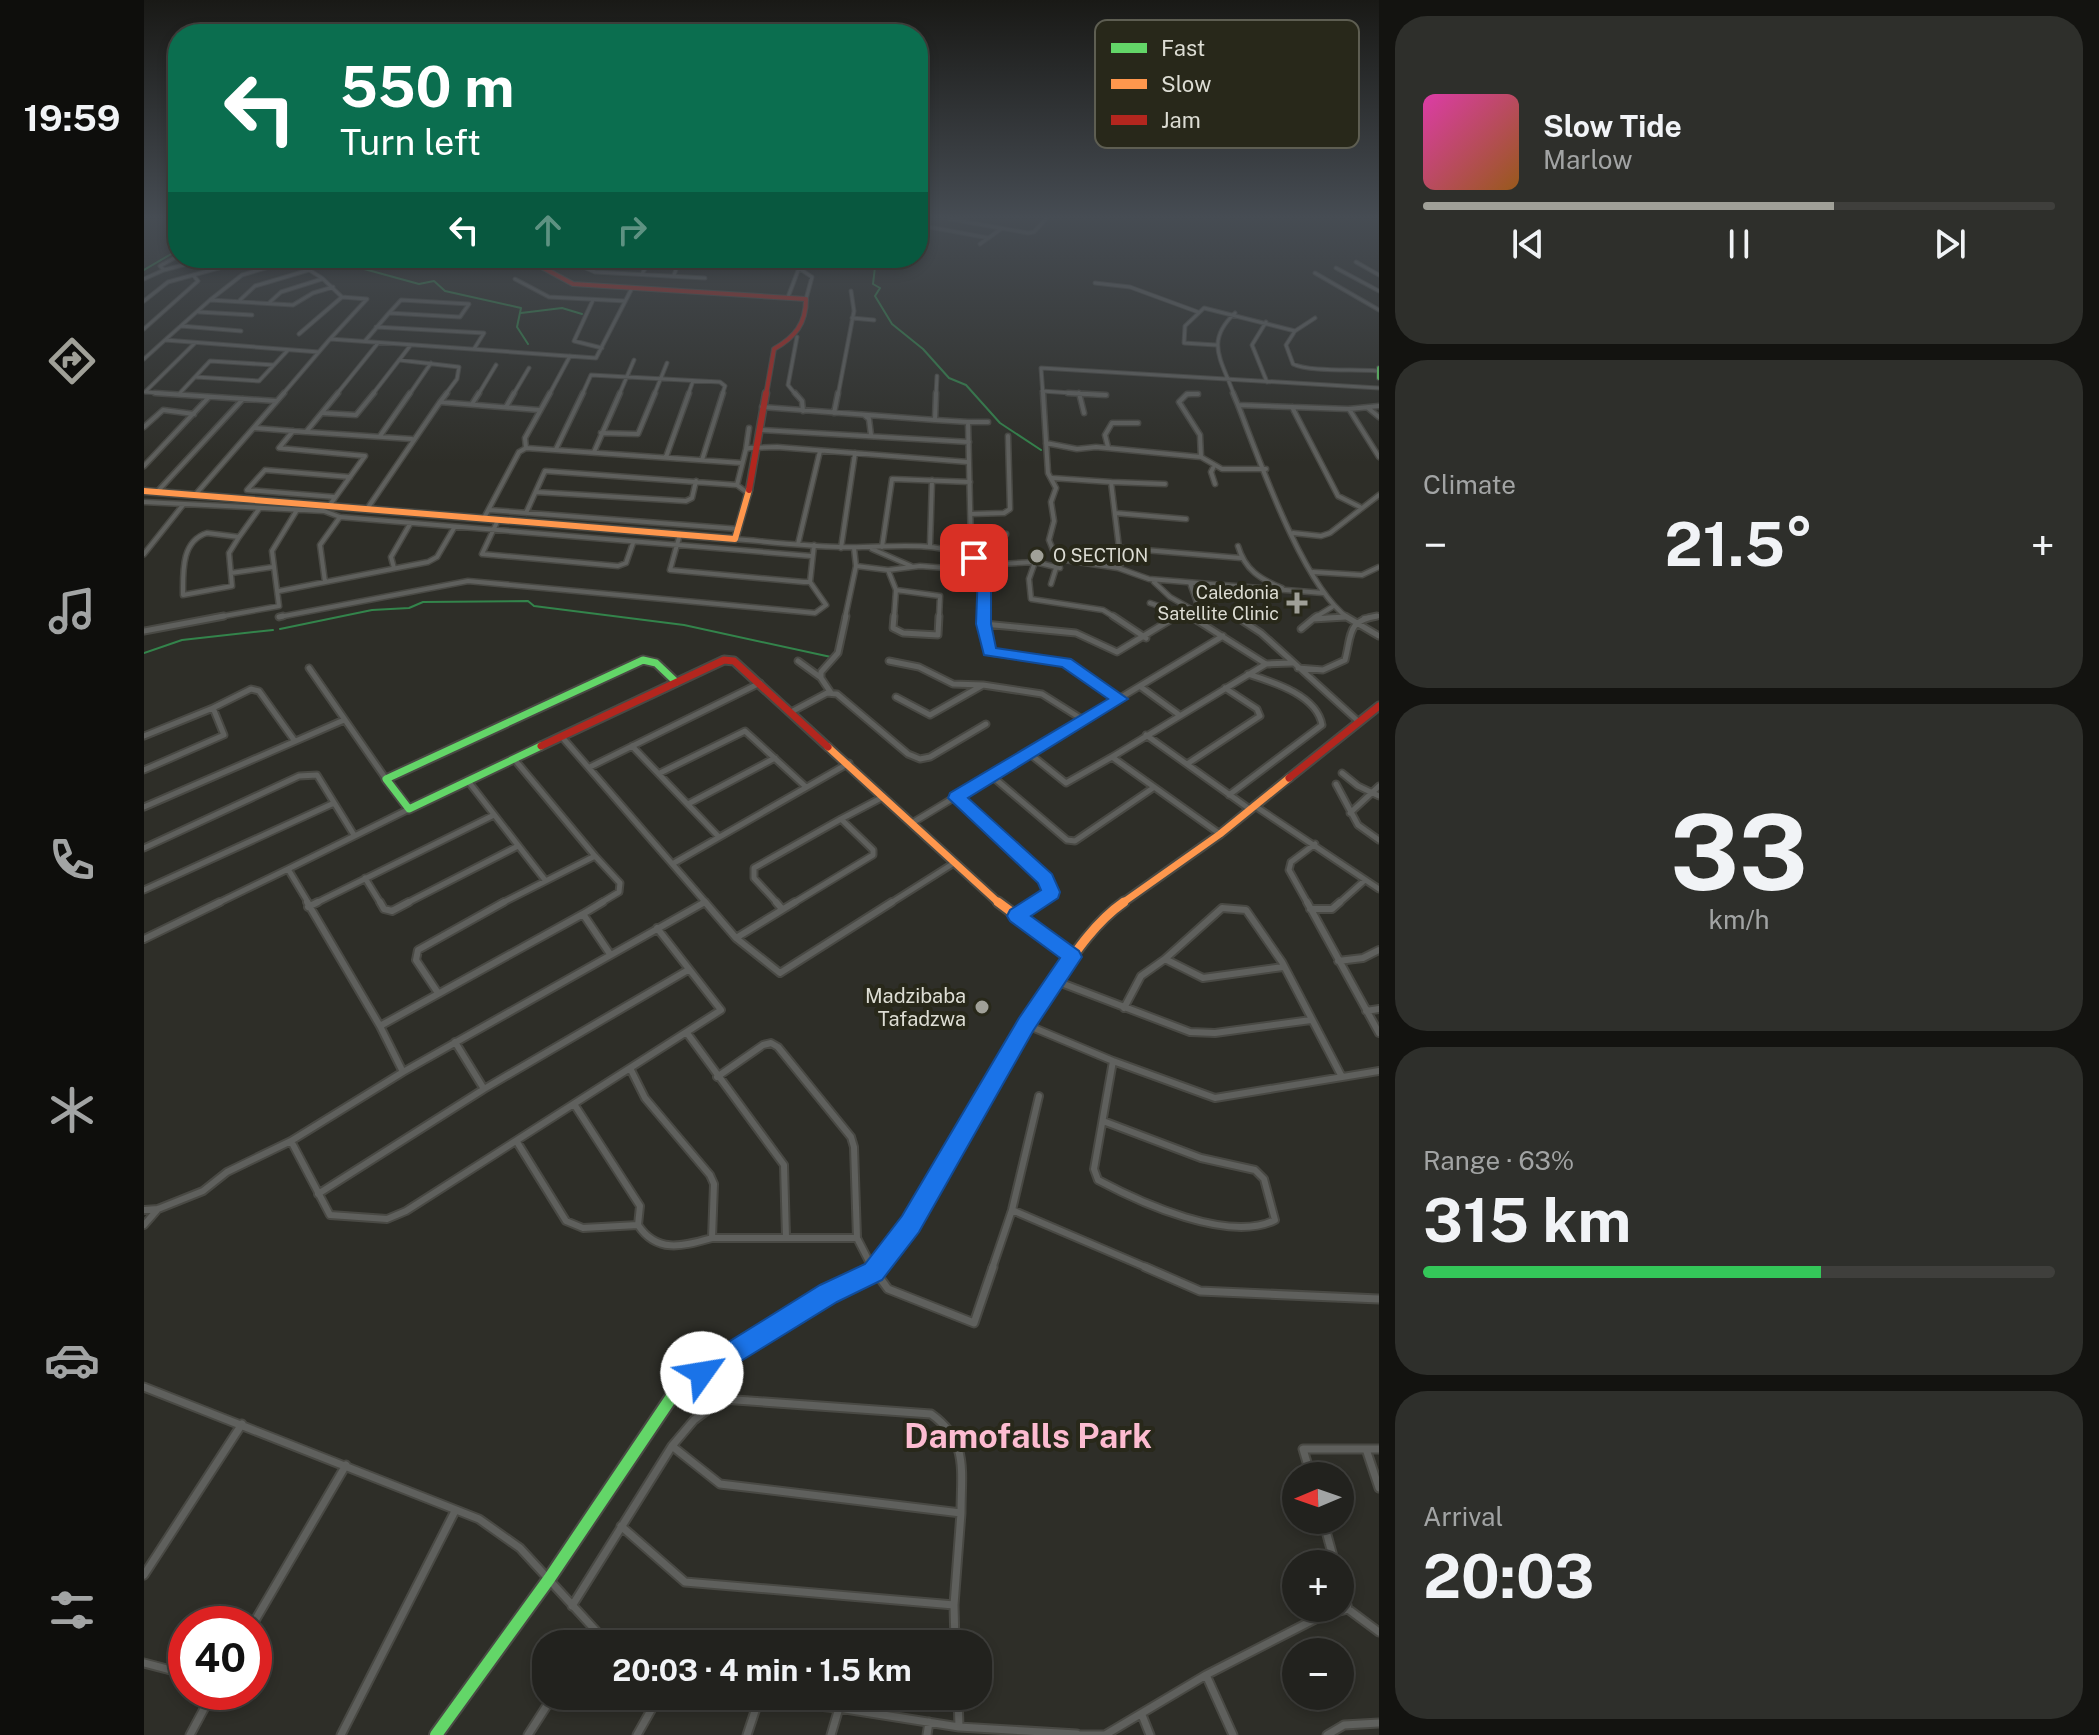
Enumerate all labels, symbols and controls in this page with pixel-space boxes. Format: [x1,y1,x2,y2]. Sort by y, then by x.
legend [1095,20,1359,148]
text: Fast [1161,35,1205,61]
text: 550 m [340,54,514,120]
icon: left [208,56,312,160]
text: Slow [1161,71,1211,97]
text: 19:59 [24,97,120,139]
text: Jam [1161,107,1201,133]
text: Slow Tide [1543,108,1682,144]
text: Turn left [340,121,481,163]
text: Marlow [1543,144,1633,175]
icon: left [442,208,486,252]
icon: ahead [526,208,570,252]
icon: right [610,208,654,252]
icon: previous [1506,222,1550,266]
icon: pause [1717,222,1761,266]
icon: next [1928,222,1972,266]
icon: directions [44,333,100,389]
text: Climate [1423,469,1516,500]
text: 21.5° [1665,509,1813,580]
text: − [1423,519,1447,571]
text: + [2031,519,2055,571]
pin [940,524,1008,592]
icon: arrive [952,536,996,580]
place label: O SECTION [1053,545,1148,566]
marker: O SECTION [1028,547,1046,565]
place label: Caledonia Satellite Clinic [1157,582,1279,624]
icon: music [44,583,100,639]
marker: Caledonia Satellite Clinic [1286,592,1308,614]
text: 33 [1670,791,1808,913]
icon: phone [44,832,100,888]
text: km/h [1708,904,1770,935]
place label: Madzibaba Tafadzwa [865,984,966,1031]
marker: Madzibaba Tafadzwa [973,998,991,1016]
icon: climate [44,1082,100,1138]
text: Range · 63% [1423,1145,1574,1176]
text: 315 km [1423,1185,1631,1256]
position arrow [660,1331,744,1415]
icon: car [44,1332,100,1388]
district label: Damofalls Park [904,1416,1152,1456]
north arrow [1282,1462,1354,1534]
map controls [1282,1462,1354,1710]
text: Arrival [1423,1501,1503,1532]
text: 20:03 [1423,1541,1594,1612]
button: + [1282,1550,1354,1622]
icon: filters [44,1582,100,1638]
speed limit sign: 40 [168,1606,272,1710]
button: − [1282,1638,1354,1710]
text: 20:03 · 4 min · 1.5 km [612,1652,912,1688]

